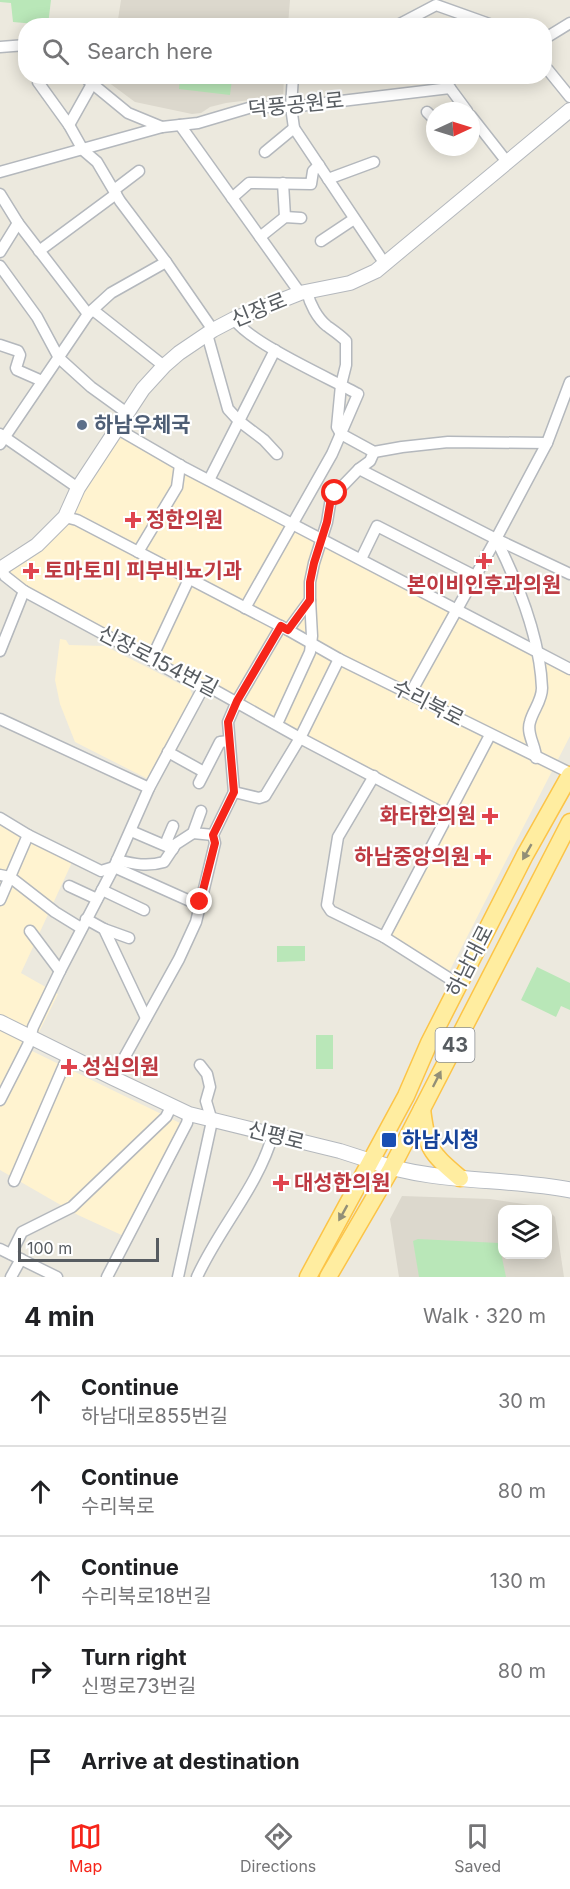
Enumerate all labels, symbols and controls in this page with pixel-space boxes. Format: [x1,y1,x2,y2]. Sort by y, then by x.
search box [18,18,552,84]
icon: search [39,35,72,68]
text: Search here [87,38,213,64]
street label: 덕풍공원로 [247,87,345,122]
north arrow [426,102,480,156]
street label: 신장로 [227,287,290,332]
place label: 하남우체국 [94,412,191,437]
marker: 하남우체국 [75,418,89,432]
route start [321,479,347,505]
place label: 정한의원 [146,507,223,532]
marker: 정한의원 [124,511,142,529]
marker: 본이비인후과의원 [475,552,493,570]
place label: 토마토미 피부비뇨기과 [44,558,242,583]
marker: 토마토미 피부비뇨기과 [22,562,40,580]
place label: 본이비인후과의원 [407,572,561,597]
street label: 신장로154번길 [94,620,222,702]
street label: 수리북로 [388,674,468,731]
place label: 화타한의원 [379,803,476,828]
marker: 화타한의원 [481,807,499,825]
place label: 하남중앙의원 [354,844,470,869]
one-way arrow [522,844,532,861]
marker: 하남중앙의원 [474,848,492,866]
route end [186,888,212,914]
street label: 하남대로 [441,921,498,1001]
road number: 43 [436,1028,474,1062]
place label: 성심의원 [82,1054,159,1079]
marker: 성심의원 [60,1058,78,1076]
one-way arrow [432,1070,442,1087]
street label: 신평로 [245,1116,307,1155]
place label: 하남시청 [402,1127,479,1152]
marker: 하남시청 [380,1131,398,1149]
place label: 대성한의원 [294,1170,391,1195]
marker: 대성한의원 [272,1174,290,1192]
one-way arrow [338,1204,348,1221]
map controls [498,1205,552,1259]
button: layers [498,1205,552,1259]
scale bar [18,1235,159,1262]
text: 100 m [27,1238,72,1258]
text: 4 min [24,1301,95,1332]
text: Walk · 320 m [423,1304,546,1328]
text: Continue [81,1374,179,1400]
icon: ahead [24,1385,57,1418]
text: 30 m [498,1389,546,1413]
text: 하남대로855번길 [81,1404,228,1428]
text: Continue [81,1464,179,1490]
icon: ahead [24,1475,57,1508]
text: 80 m [498,1479,546,1503]
text: 수리북로 [81,1494,155,1518]
text: Continue [81,1554,179,1580]
icon: ahead [24,1565,57,1598]
text: 130 m [490,1569,546,1593]
text: 수리북로18번길 [81,1584,212,1608]
text: Turn right [81,1644,187,1670]
icon: right [24,1655,57,1688]
text: 80 m [498,1659,546,1683]
text: 신평로73번길 [81,1674,196,1698]
icon: arrive [24,1745,57,1778]
text: Arrive at destination [81,1748,300,1774]
tab: Map [69,1820,102,1876]
tab: Directions [240,1820,316,1876]
tab: Saved [454,1820,501,1876]

